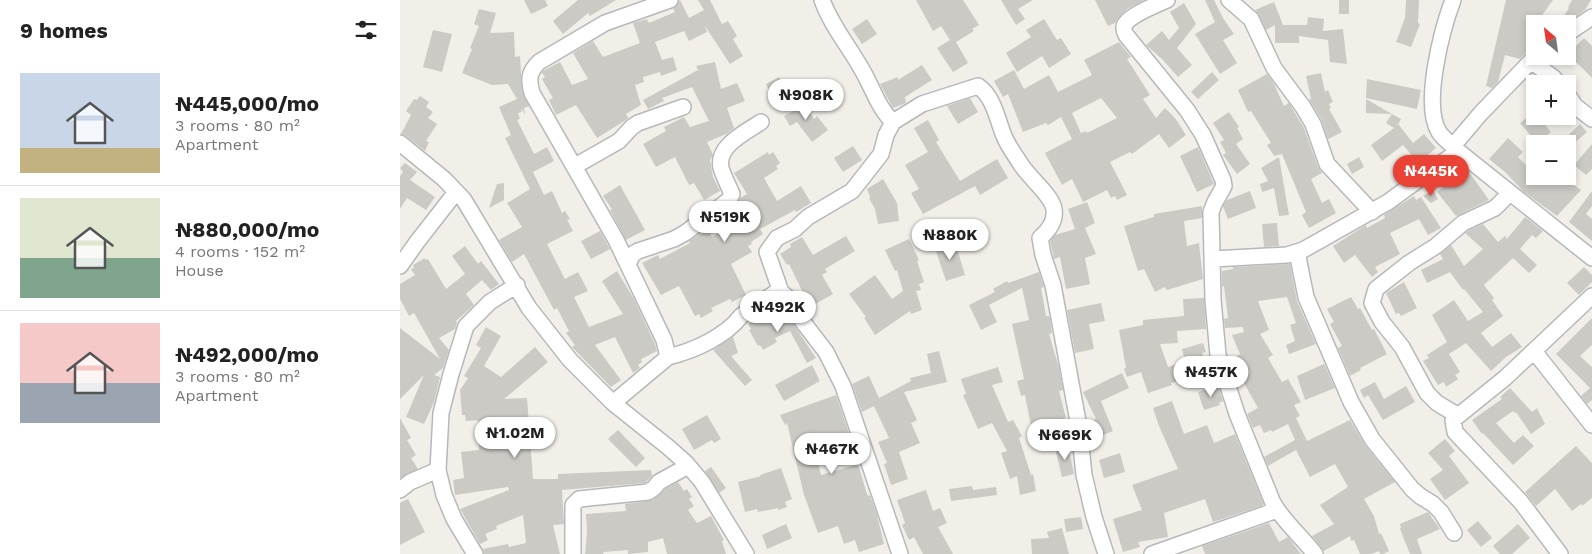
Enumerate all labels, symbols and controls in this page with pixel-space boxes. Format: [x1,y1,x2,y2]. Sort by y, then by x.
north arrow [1526,15,1576,65]
map controls [1526,15,1576,185]
icon: filters [352,16,380,44]
text: 9 homes [20,18,108,43]
button: + [1526,75,1576,125]
pin: ₦908K [771,78,841,121]
text: ₦908K [779,85,833,104]
text: ₦445,000/mo [175,91,319,116]
icon: home [60,93,120,153]
text: 3 rooms · 80 m² [175,116,300,135]
text: Apartment [175,135,258,154]
button: − [1526,135,1576,185]
pin: ₦445K [1396,154,1466,197]
text: ₦445K [1404,161,1458,180]
pin: ₦519K [690,200,760,243]
text: ₦519K [700,207,750,226]
text: ₦880,000/mo [175,217,319,242]
icon: home [60,218,120,278]
pin: ₦880K [915,218,985,261]
text: ₦880K [923,225,977,244]
text: 4 rooms · 152 m² [175,242,305,261]
text: House [175,261,224,280]
pin: ₦492K [743,290,813,333]
text: ₦492K [751,297,805,316]
text: ₦492,000/mo [175,342,319,367]
icon: home [60,343,120,403]
pin: ₦457K [1176,356,1246,398]
text: ₦457K [1184,362,1238,381]
text: 3 rooms · 80 m² [175,367,300,386]
text: Apartment [175,386,258,405]
pin: ₦1.02M [474,416,556,459]
pin: ₦669K [1030,418,1100,461]
text: ₦1.02M [486,423,544,442]
text: ₦669K [1038,425,1092,444]
pin: ₦467K [797,432,867,475]
text: ₦467K [805,439,859,458]

